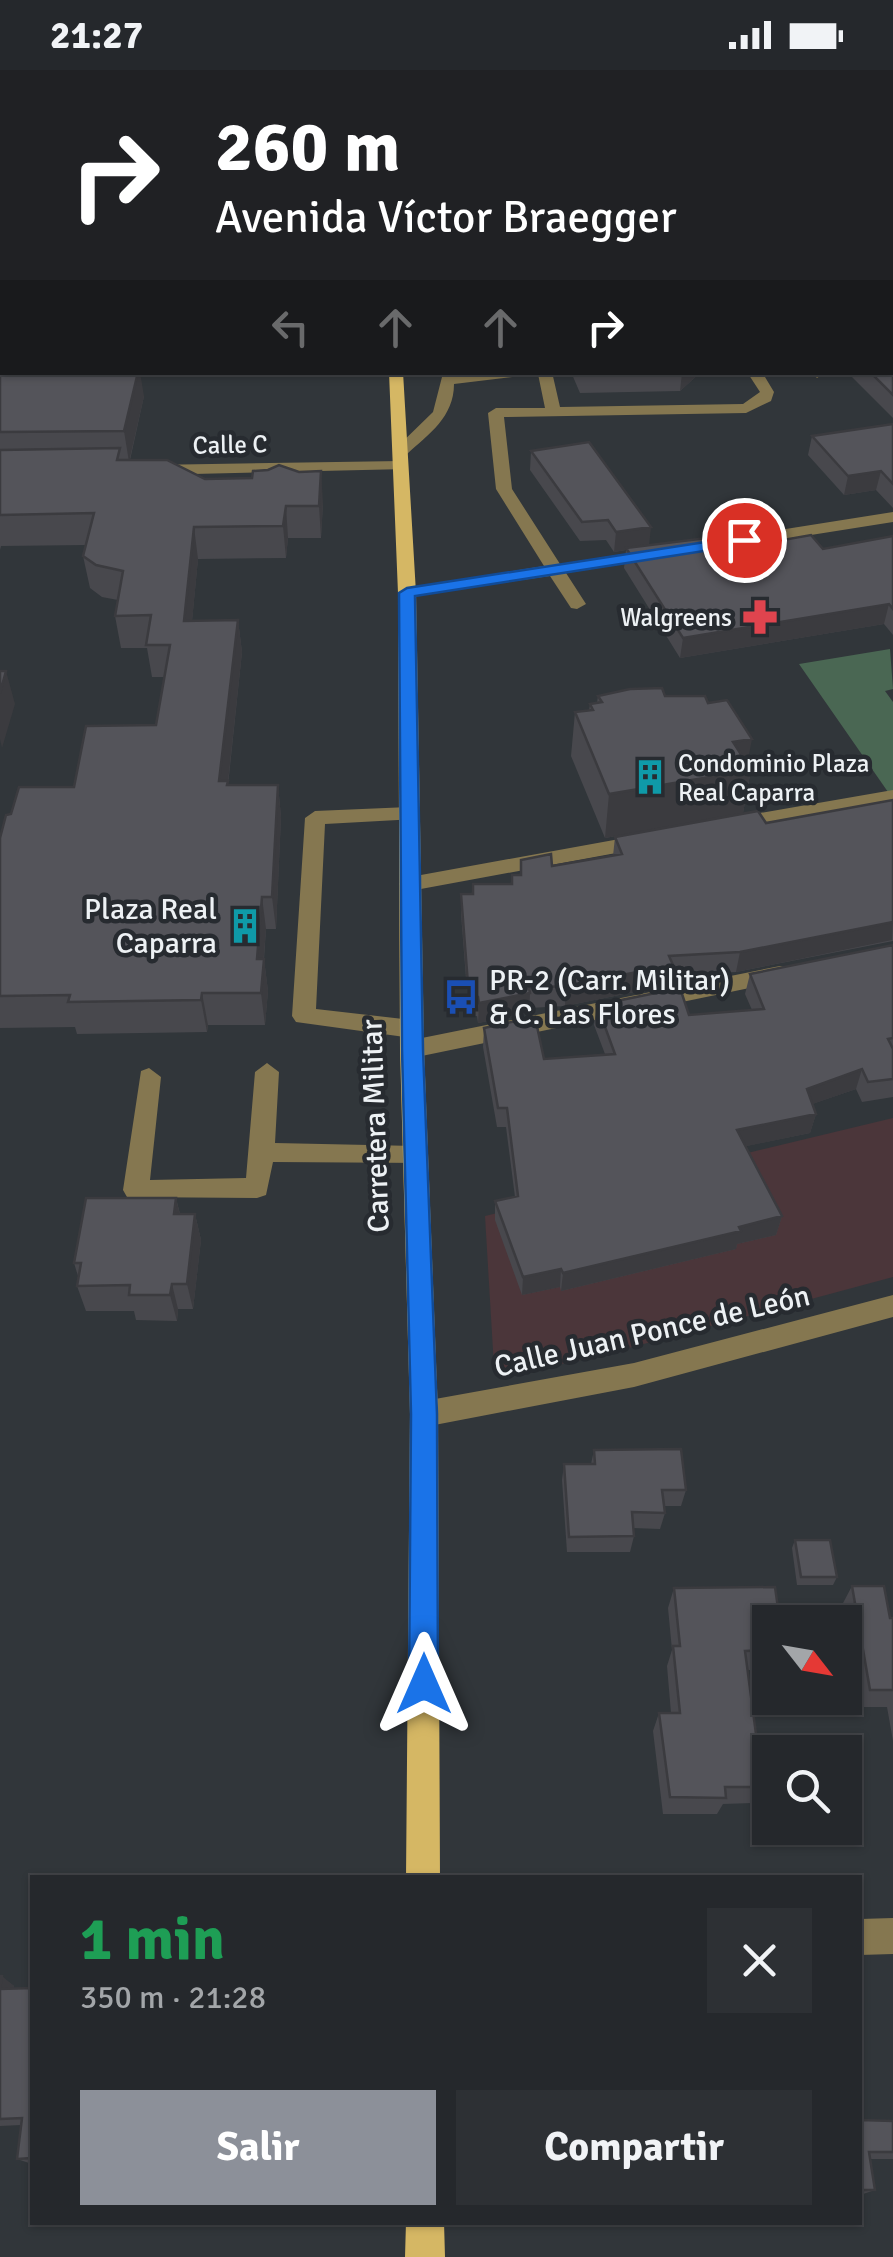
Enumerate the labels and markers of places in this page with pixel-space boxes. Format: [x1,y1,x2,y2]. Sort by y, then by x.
pin [702,498,787,583]
pharmacy icon: Walgreens [741,598,779,636]
place label: Walgreens [620,602,732,633]
place label: Condominio Plaza Real Caparra [678,748,870,808]
building icon: Condominio Plaza Real Caparra [631,758,669,796]
place label: Plaza Real Caparra [84,891,217,962]
building icon: Plaza Real Caparra [226,907,264,945]
place label: PR-2 (Carr. Militar) & C. Las Flores [489,962,730,1033]
bus stop icon: PR-2 (Carr. Militar) & C. Las Flores [442,978,480,1016]

